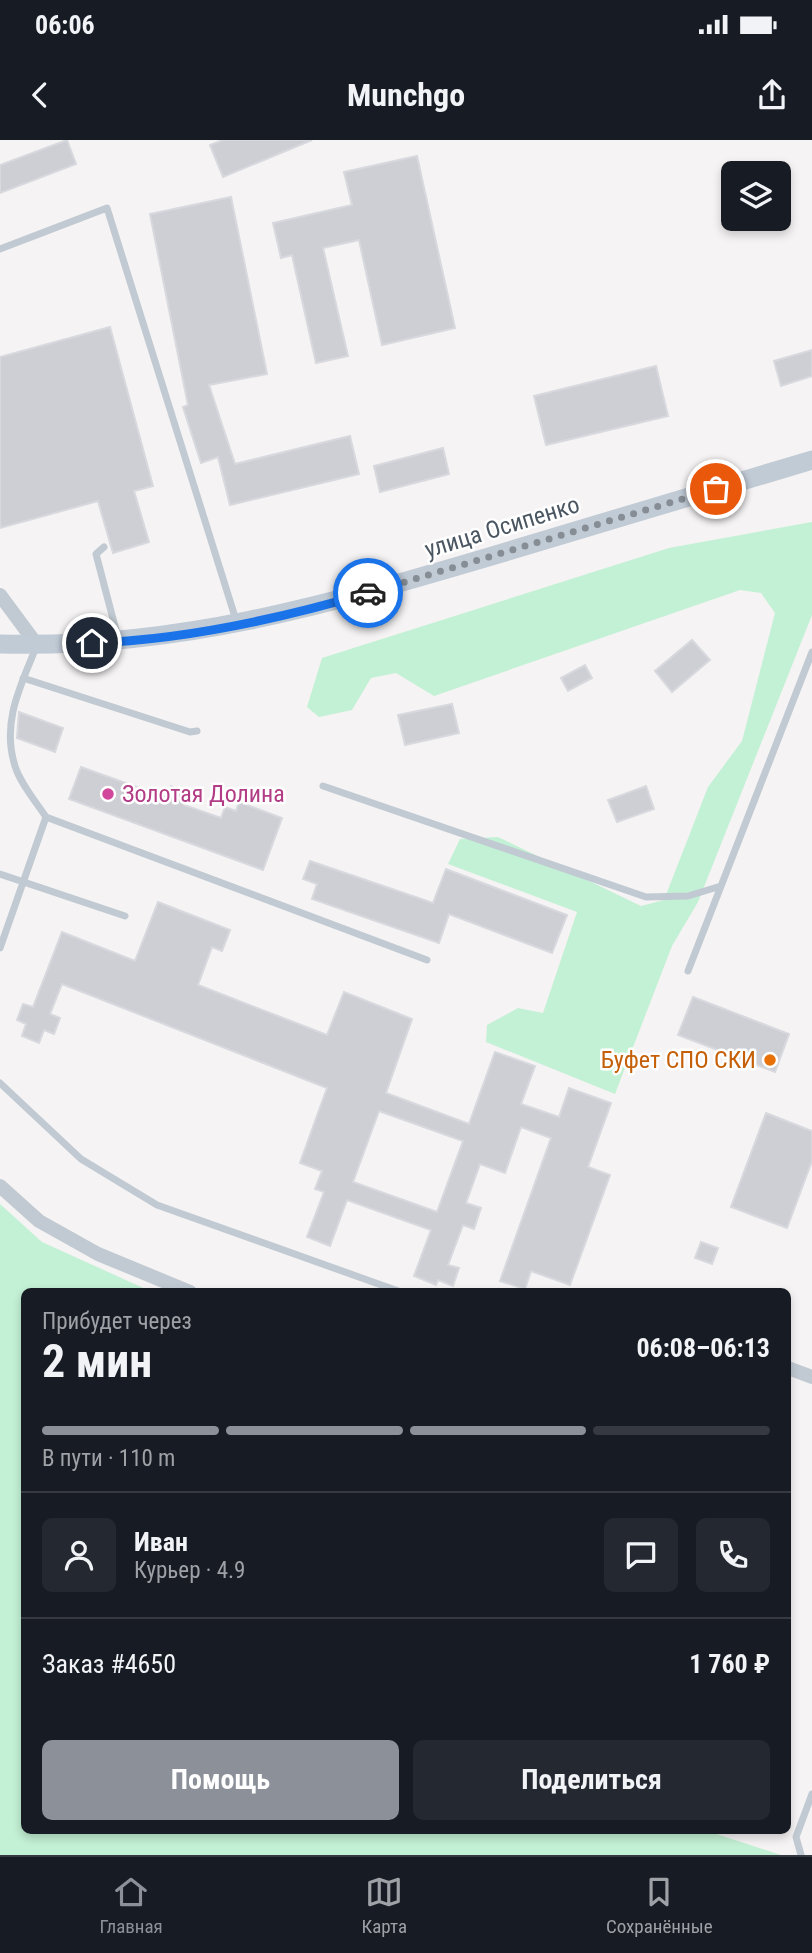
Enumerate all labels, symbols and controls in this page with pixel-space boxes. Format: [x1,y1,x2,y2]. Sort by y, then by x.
text: 06:06 [35,10,95,40]
icon: back [21,76,59,114]
text: Munchgo [347,76,465,114]
icon: share [753,76,791,114]
map controls [721,161,791,231]
button: layers [721,161,791,231]
pin [686,459,746,519]
icon: bag [697,470,735,508]
street label: улица Осипенко [421,490,583,564]
courier [333,558,403,628]
icon: car [349,574,387,612]
pin [62,613,122,673]
icon: home [73,624,111,662]
place label: Золотая Долина [122,780,285,808]
marker: Золотая Долина [100,786,116,802]
place label: Буфет СПО СКИ [601,1046,756,1074]
marker: Буфет СПО СКИ [762,1052,778,1068]
text: Прибудет через [42,1308,192,1335]
text: 06:08–06:13 [636,1333,770,1363]
text: 2 мин [42,1334,152,1388]
text: В пути · 110 m [42,1445,175,1472]
button: person [42,1518,116,1592]
button: chat [604,1518,678,1592]
button: phone [696,1518,770,1592]
text: Иван [134,1527,188,1557]
text: Курьер · 4.9 [134,1557,245,1584]
text: Заказ #4650 [42,1649,176,1679]
text: 1 760 ₽ [689,1649,770,1679]
button: Помощь [42,1740,399,1820]
button: Поделиться [413,1740,770,1820]
tab: Главная [99,1873,163,1938]
tab: Карта [362,1873,407,1938]
tab: Сохранённые [606,1873,713,1938]

